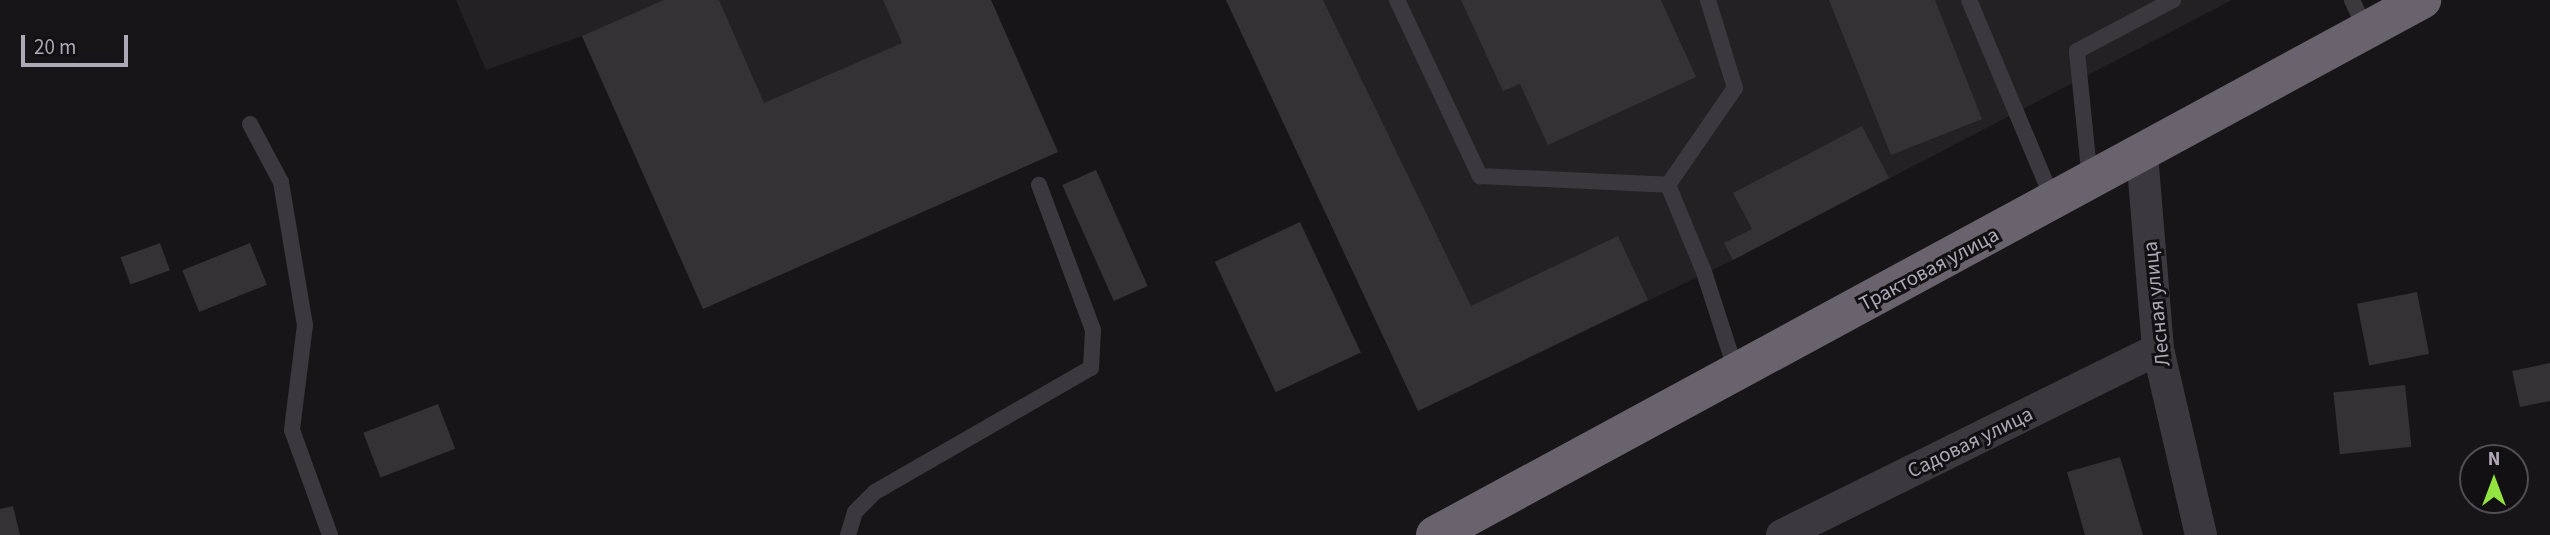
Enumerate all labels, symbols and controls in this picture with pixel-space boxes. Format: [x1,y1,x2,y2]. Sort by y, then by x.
scale bar [24,21,131,65]
text: 20 m [34,32,76,62]
street label: Трактовая улица [1855,222,2003,316]
street label: Лесная улица [2137,240,2175,368]
street label: Садовая улица [1903,401,2037,483]
north arrow [2459,444,2529,514]
text: N [2488,446,2500,473]

